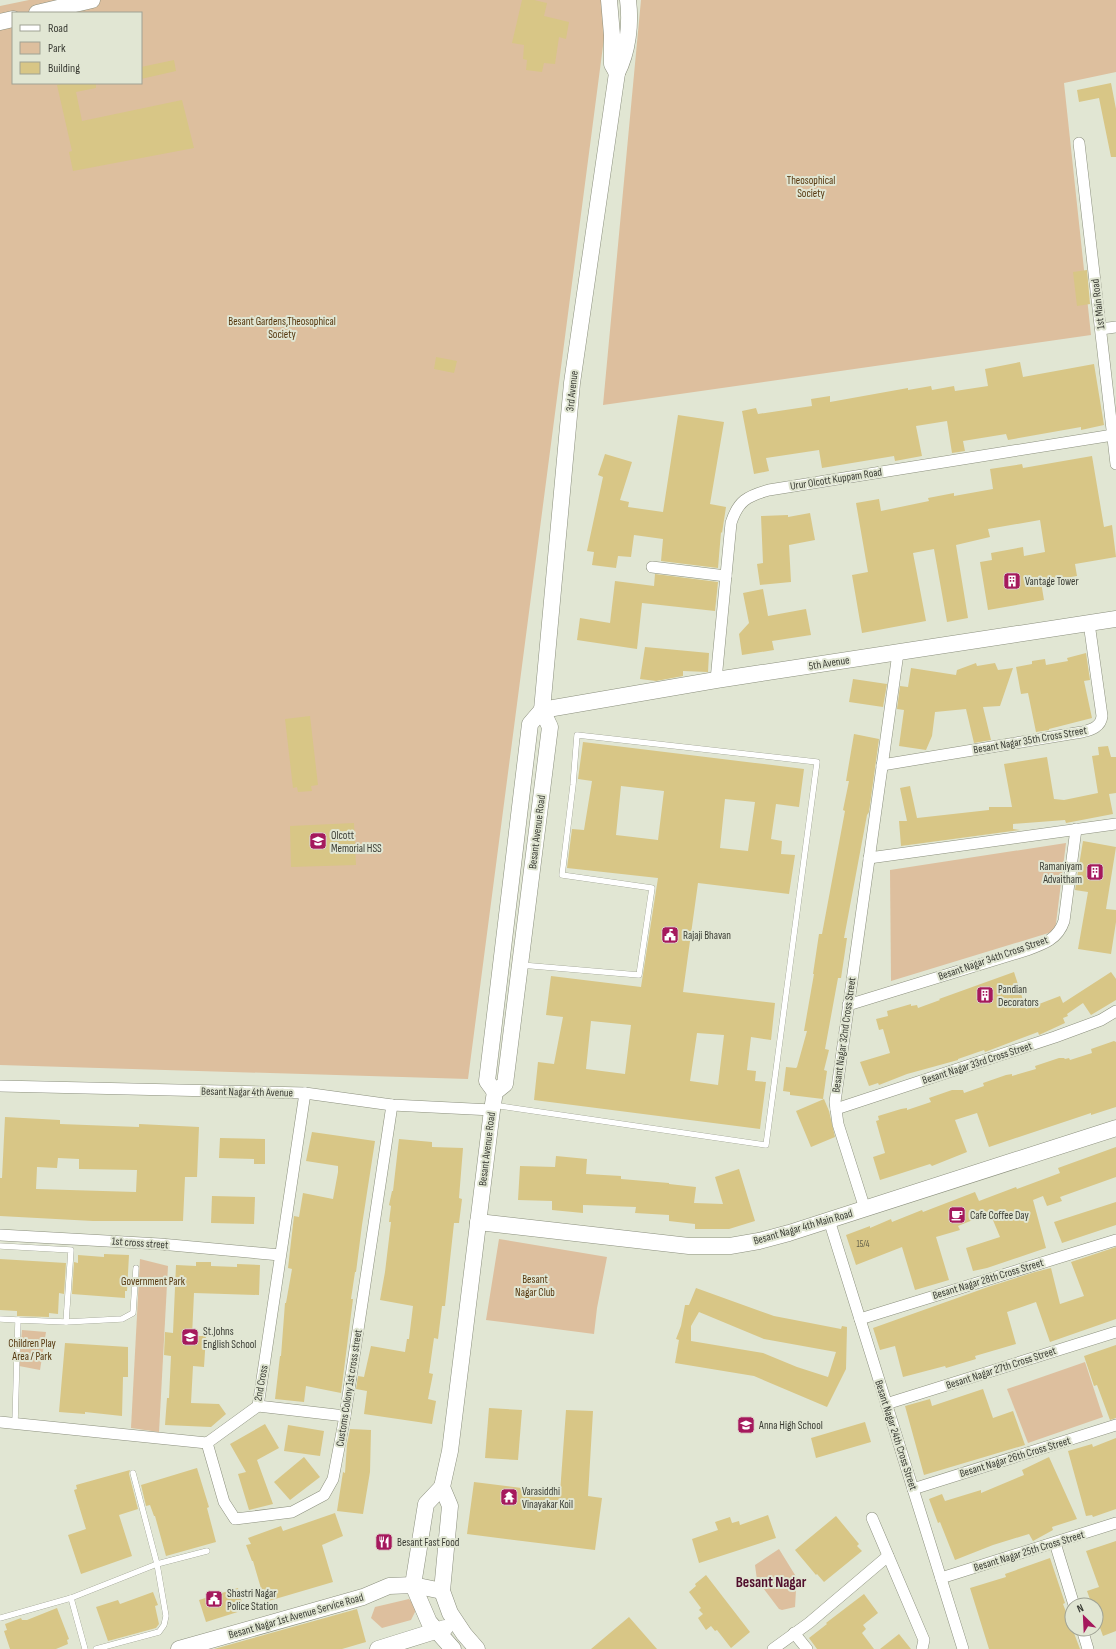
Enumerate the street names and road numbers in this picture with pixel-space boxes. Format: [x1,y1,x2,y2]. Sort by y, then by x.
street label: 1st Main Road [1088,278,1108,330]
street label: 3rd Avenue [563,370,581,412]
street label: Urur Olcott Kuppam Road [789,465,883,493]
street label: 5th Avenue [808,653,850,673]
street label: Besant Nagar 35th Cross Street [972,724,1088,756]
street label: Besant Avenue Road [526,794,548,870]
street label: Besant Nagar 34th Cross Street [936,933,1050,983]
street label: Besant Nagar 32nd Cross Street [829,976,859,1094]
street label: Besant Nagar 33rd Cross Street [920,1039,1034,1087]
street label: Besant Nagar 4th Avenue [201,1085,293,1099]
street label: Besant Avenue Road [476,1111,498,1187]
street label: Besant Nagar 4th Main Road [752,1207,854,1247]
street label: 1st cross street [111,1235,169,1252]
street label: Besant Nagar 28th Cross Street [931,1256,1046,1302]
street label: Customs Colony 1st cross street [333,1328,365,1447]
street label: Besant Nagar 27th Cross Street [944,1344,1058,1392]
street label: 2nd Cross [251,1364,271,1402]
street label: Besant Nagar 24th Cross Street [872,1378,920,1492]
street label: Besant Nagar 26th Cross Street [958,1434,1073,1480]
street label: Besant Nagar 25th Cross Street [972,1528,1086,1574]
street label: Besant Nagar 1st Avenue Service Road [227,1590,365,1641]

